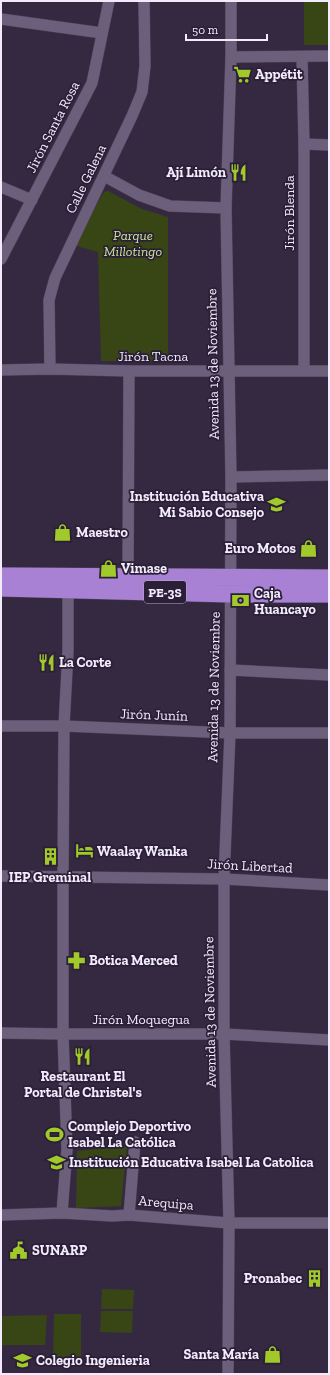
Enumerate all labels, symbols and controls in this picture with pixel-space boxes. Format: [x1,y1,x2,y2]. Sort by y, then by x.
scale bar [186,16,267,42]
text: 50 m [192,23,219,37]
supermarket icon: Appétit [232,64,252,84]
place label: Appétit [255,66,303,83]
street label: Jirón Santa Rosa [23,78,83,176]
street label: Calle Galena [62,142,110,216]
restaurant icon: Ají Limón [229,162,249,182]
place label: Ají Limón [166,164,227,181]
street label: Jirón Blenda [281,175,298,251]
park label: Parque Millotingo [104,227,162,260]
street label: Avenida 13 de Noviembre [203,288,223,440]
street label: Jirón Tacna [118,348,188,365]
place label: Institución Educativa Mi Sabio Consejo [130,488,265,521]
school or university icon: Institución Educativa Mi Sabio Consejo [267,494,287,514]
shop icon: Maestro [53,522,73,542]
place label: Maestro [76,524,129,541]
shop icon: Euro Motos [299,538,319,558]
place label: Euro Motos [224,540,297,557]
shop icon: Vimase [98,558,118,578]
place label: Vimase [121,560,167,577]
road number: PE-3S [144,581,186,603]
place label: Caja Huancayo [254,585,317,618]
bank icon: Caja Huancayo [231,591,251,611]
street label: Avenida 13 de Noviembre [204,611,224,763]
restaurant icon: La Corte [36,652,56,672]
place label: La Corte [59,654,112,671]
street label: Jirón Junín [120,705,188,725]
hotel icon: Waalay Wanka [74,841,94,861]
place label: Waalay Wanka [97,843,188,860]
building icon: IEP Greminal [40,847,60,867]
street label: Jirón Libertad [207,855,293,877]
place label: IEP Greminal [9,869,91,886]
street label: Avenida 13 de Noviembre [200,936,220,1088]
pharmacy icon: Botica Merced [66,950,86,970]
place label: Botica Merced [89,952,178,969]
street label: Jirón Moquegua [92,1011,190,1028]
restaurant icon: Restaurant El Portal de Christel's [73,1046,93,1066]
place label: Restaurant El Portal de Christel's [24,1068,142,1101]
place label: Complejo Deportivo Isabel La Católica [68,1118,192,1151]
sports icon: Complejo Deportivo Isabel La Católica [45,1124,65,1144]
school or university icon: Institución Educativa Isabel La Catolica [46,1152,66,1172]
place label: Institución Educativa Isabel La Catolica [69,1154,314,1171]
street label: Arequipa [138,1192,194,1214]
public building icon: SUNARP [9,1240,29,1260]
place label: SUNARP [32,1242,88,1259]
building icon: Pronabec [305,1268,325,1288]
place label: Pronabec [244,1270,302,1287]
shop icon: Santa María [262,1344,282,1364]
place label: Santa María [184,1346,259,1363]
school or university icon: Colegio Ingenieria [13,1350,33,1370]
place label: Colegio Ingenieria [36,1352,150,1369]

